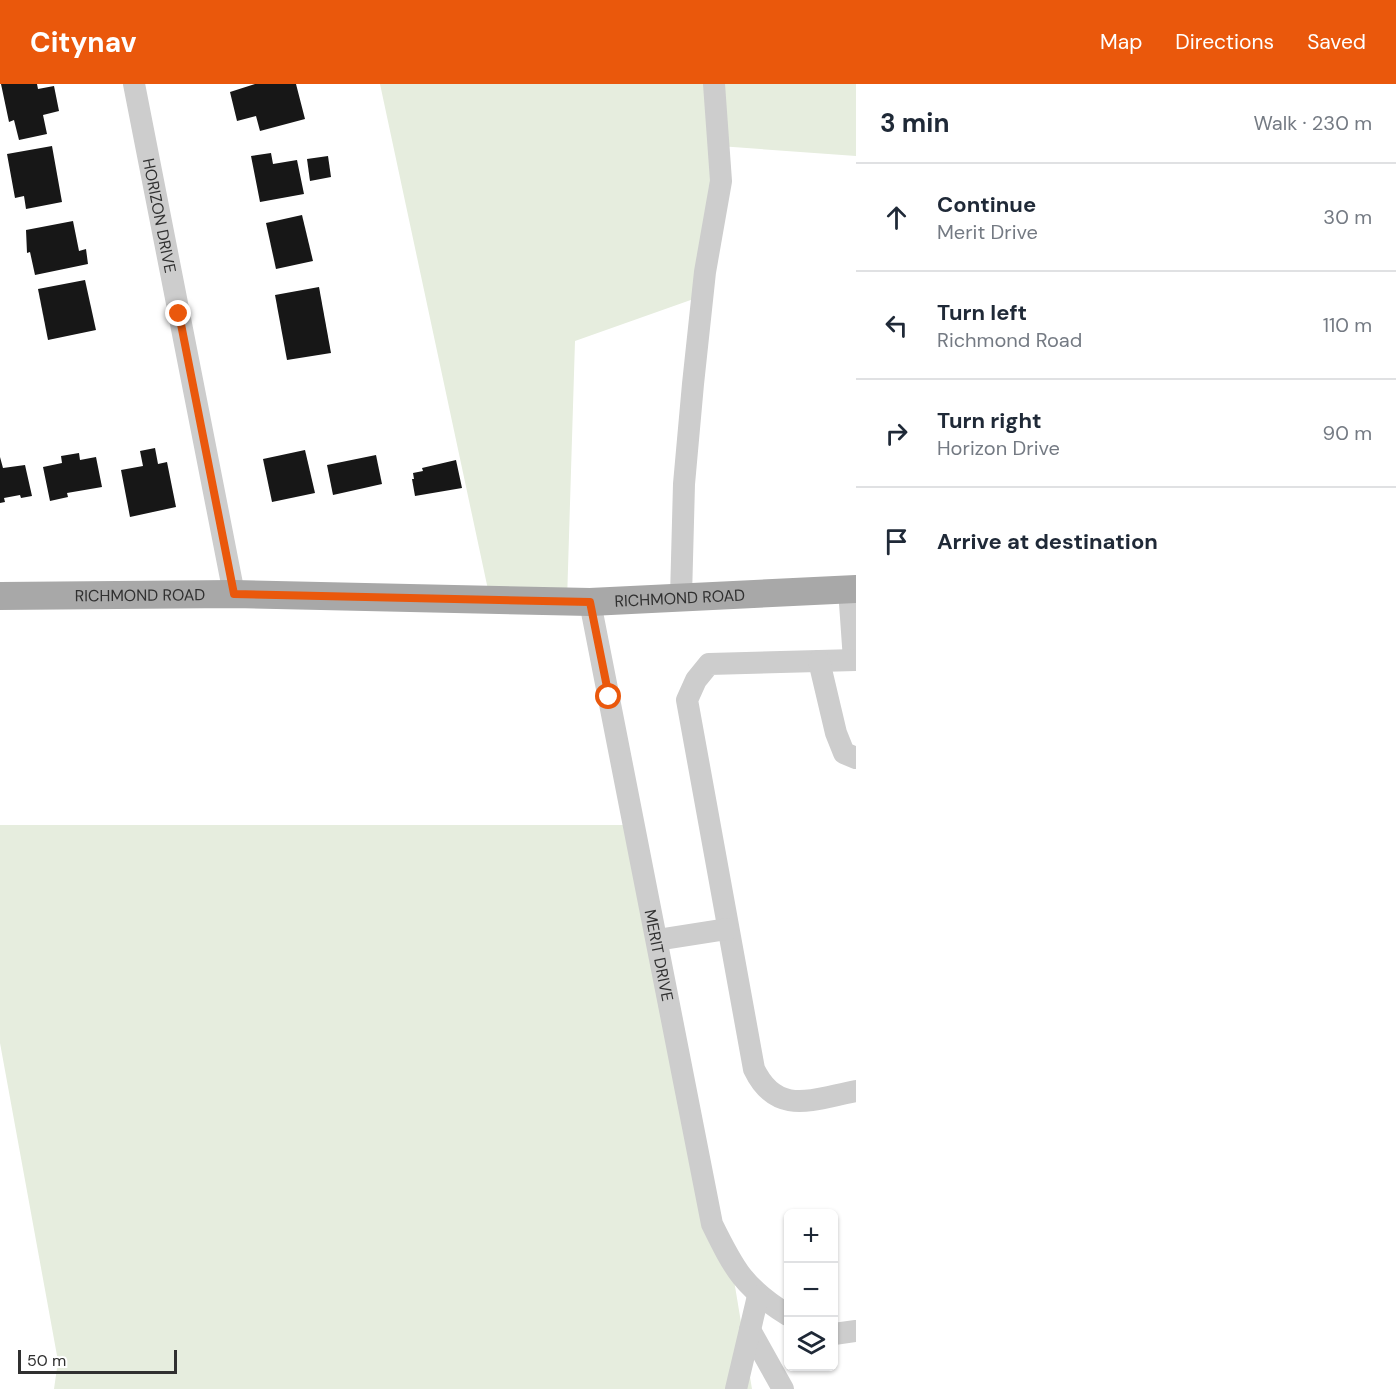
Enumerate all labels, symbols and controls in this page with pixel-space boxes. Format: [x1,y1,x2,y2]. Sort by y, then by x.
text: Citynav [30,24,136,61]
text: Map [1100,28,1142,56]
text: Directions [1175,28,1274,56]
text: Saved [1307,28,1366,56]
text: 3 min [880,106,949,140]
text: Walk · 230 m [1253,110,1372,136]
street label: HORIZON DRIVE [138,156,181,275]
text: Continue [937,190,1036,219]
icon: ahead [880,201,913,234]
text: 30 m [1323,204,1372,230]
text: Merit Drive [937,219,1038,245]
text: Turn left [937,298,1027,327]
route end [165,300,191,326]
icon: left [880,309,913,342]
text: 110 m [1323,312,1372,338]
text: Richmond Road [937,327,1082,353]
text: Turn right [937,406,1042,435]
icon: right [880,417,913,450]
text: 90 m [1323,420,1372,446]
text: Horizon Drive [937,435,1060,461]
icon: arrive [880,525,913,558]
text: Arrive at destination [937,527,1158,556]
street label: RICHMOND ROAD [75,584,205,606]
street label: RICHMOND ROAD [614,584,746,611]
route start [595,683,621,709]
street label: MERIT DRIVE [640,908,679,1003]
map controls [784,1209,838,1371]
button: + [784,1209,838,1263]
button: − [784,1263,838,1317]
button: layers [784,1317,838,1371]
scale bar [18,1347,177,1374]
text: 50 m [27,1350,66,1371]

